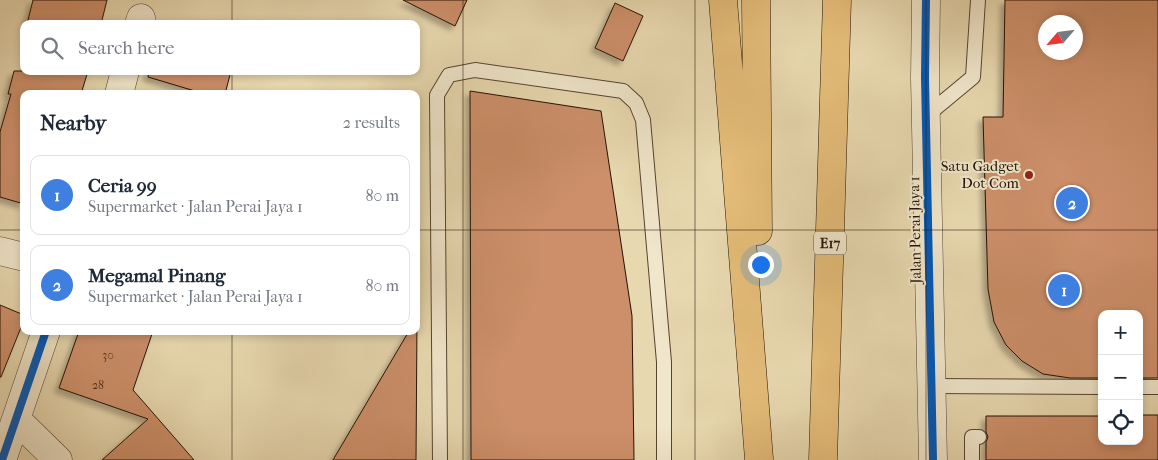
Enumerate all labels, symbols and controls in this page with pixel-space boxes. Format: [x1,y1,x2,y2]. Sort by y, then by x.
north arrow [1038,15,1083,60]
search box [20,20,420,75]
icon: search [38,34,66,62]
text: Search here [78,37,174,59]
text: Nearby [40,111,106,135]
text: 2 results [343,113,400,132]
place label: Satu Gadget Dot Com [941,157,1020,192]
marker: Satu Gadget Dot Com [1023,169,1035,181]
text: Ceria 99 [88,175,157,197]
street label: Jalan Perai Jaya 1 [905,176,925,285]
pin: 2 [1056,184,1088,222]
text: 1 [54,186,60,205]
text: 80 m [365,186,399,205]
text: Supermarket · Jalan Perai Jaya 1 [88,197,303,216]
road number: E17 [814,232,846,254]
your location [748,252,774,278]
text: Megamal Pinang [88,265,225,287]
pin: 1 [1048,271,1080,309]
text: 2 [53,276,61,295]
text: 80 m [365,276,399,295]
text: Supermarket · Jalan Perai Jaya 1 [88,287,303,306]
map controls [1098,310,1143,445]
button: + [1098,310,1143,355]
house number: 30 [102,348,114,362]
button: − [1098,355,1143,400]
house number: 28 [92,378,104,392]
button: locate [1098,400,1143,445]

